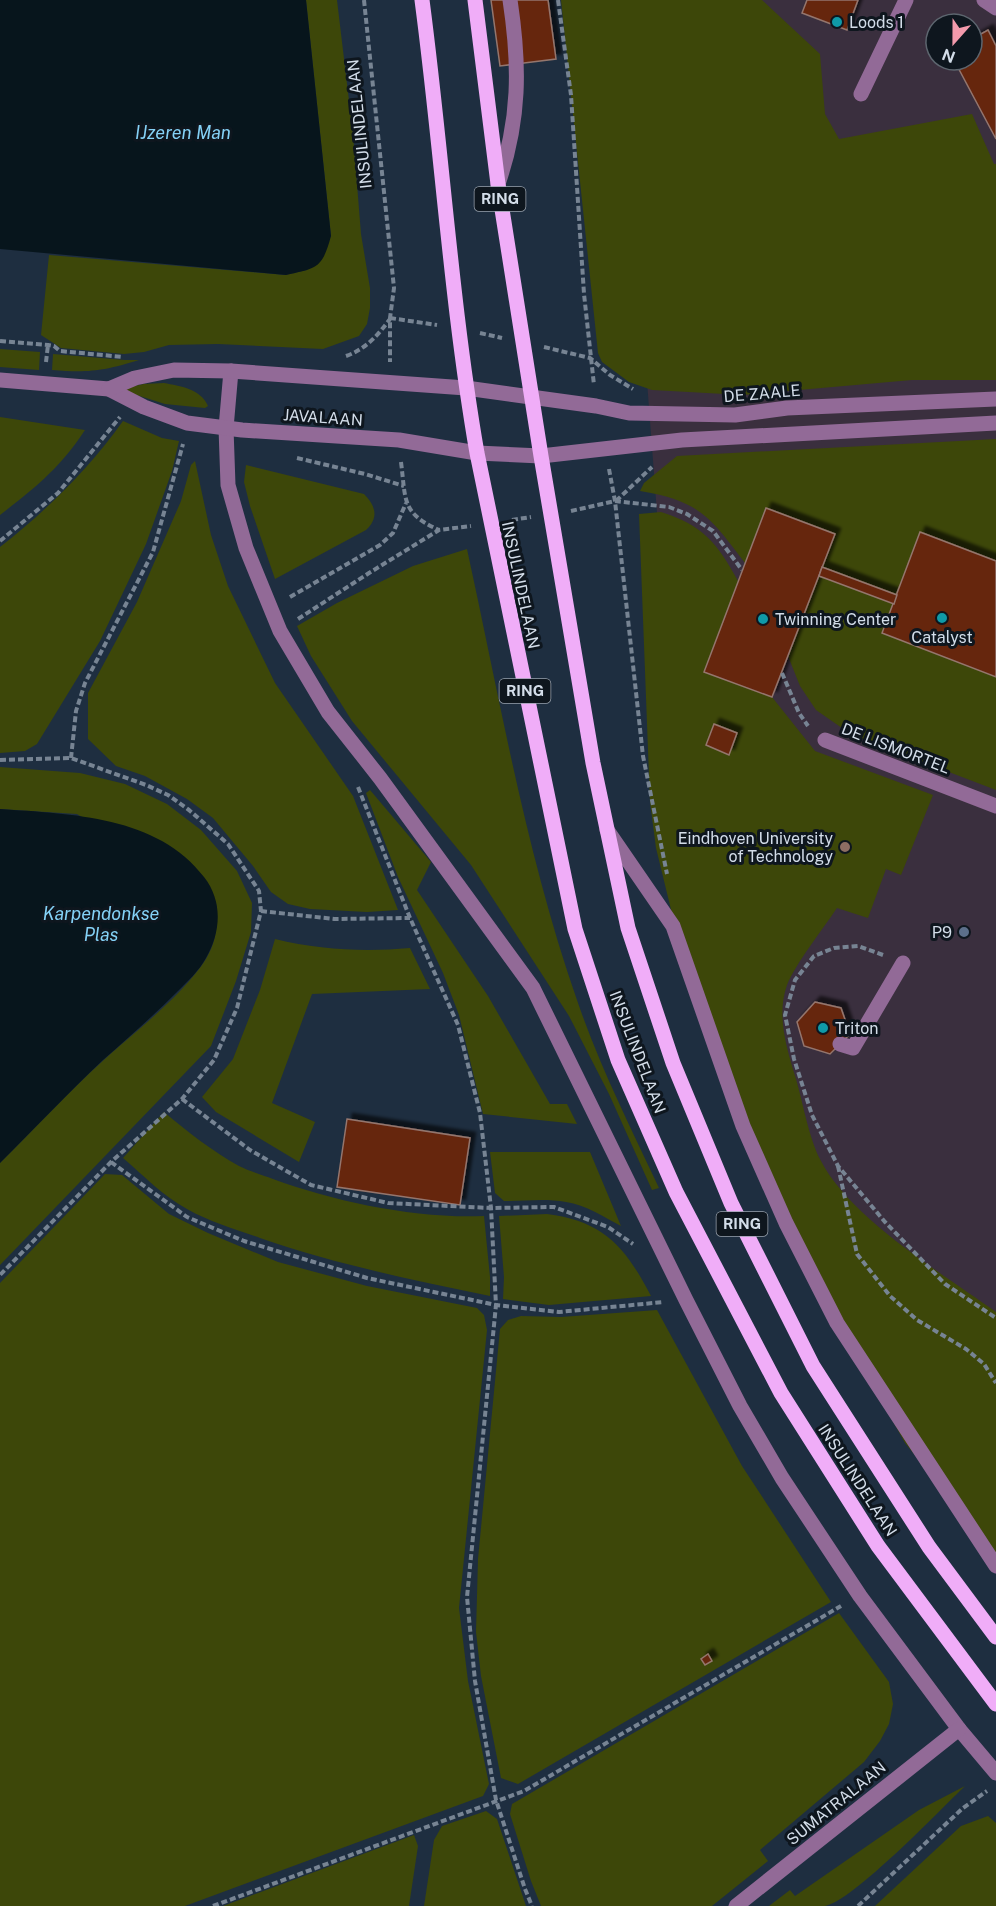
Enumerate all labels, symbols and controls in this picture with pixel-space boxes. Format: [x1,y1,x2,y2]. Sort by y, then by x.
north arrow [924,12,984,72]
place label: Loods 1 [849,13,904,32]
marker: Loods 1 [830,15,844,29]
text: N [940,44,958,67]
street label: INSULINDELAAN [343,58,376,190]
water label: IJzeren Man [135,122,231,143]
road number: RING [474,187,526,211]
street label: DE ZAALE [723,381,801,406]
street label: JAVALAAN [282,405,363,430]
street label: INSULINDELAAN [498,520,543,651]
place label: Twinning Center [775,610,896,629]
marker: Catalyst [935,611,949,625]
marker: Twinning Center [756,612,770,626]
place label: Catalyst [911,628,973,647]
road number: RING [500,679,550,703]
street label: DE LISMORTEL [839,719,953,778]
place label: Eindhoven University of Technology [678,829,833,866]
marker: Eindhoven University of Technology [838,840,852,854]
water label: Karpendonkse Plas [43,903,159,945]
place label: P9 [932,923,952,942]
marker: P9 [957,925,971,939]
street label: INSULINDELAAN [605,988,670,1116]
place label: Triton [835,1019,878,1038]
marker: Triton [816,1021,830,1035]
road number: RING [716,1212,768,1236]
street label: INSULINDELAAN [814,1421,901,1540]
street label: SUMATRALAAN [783,1758,890,1849]

